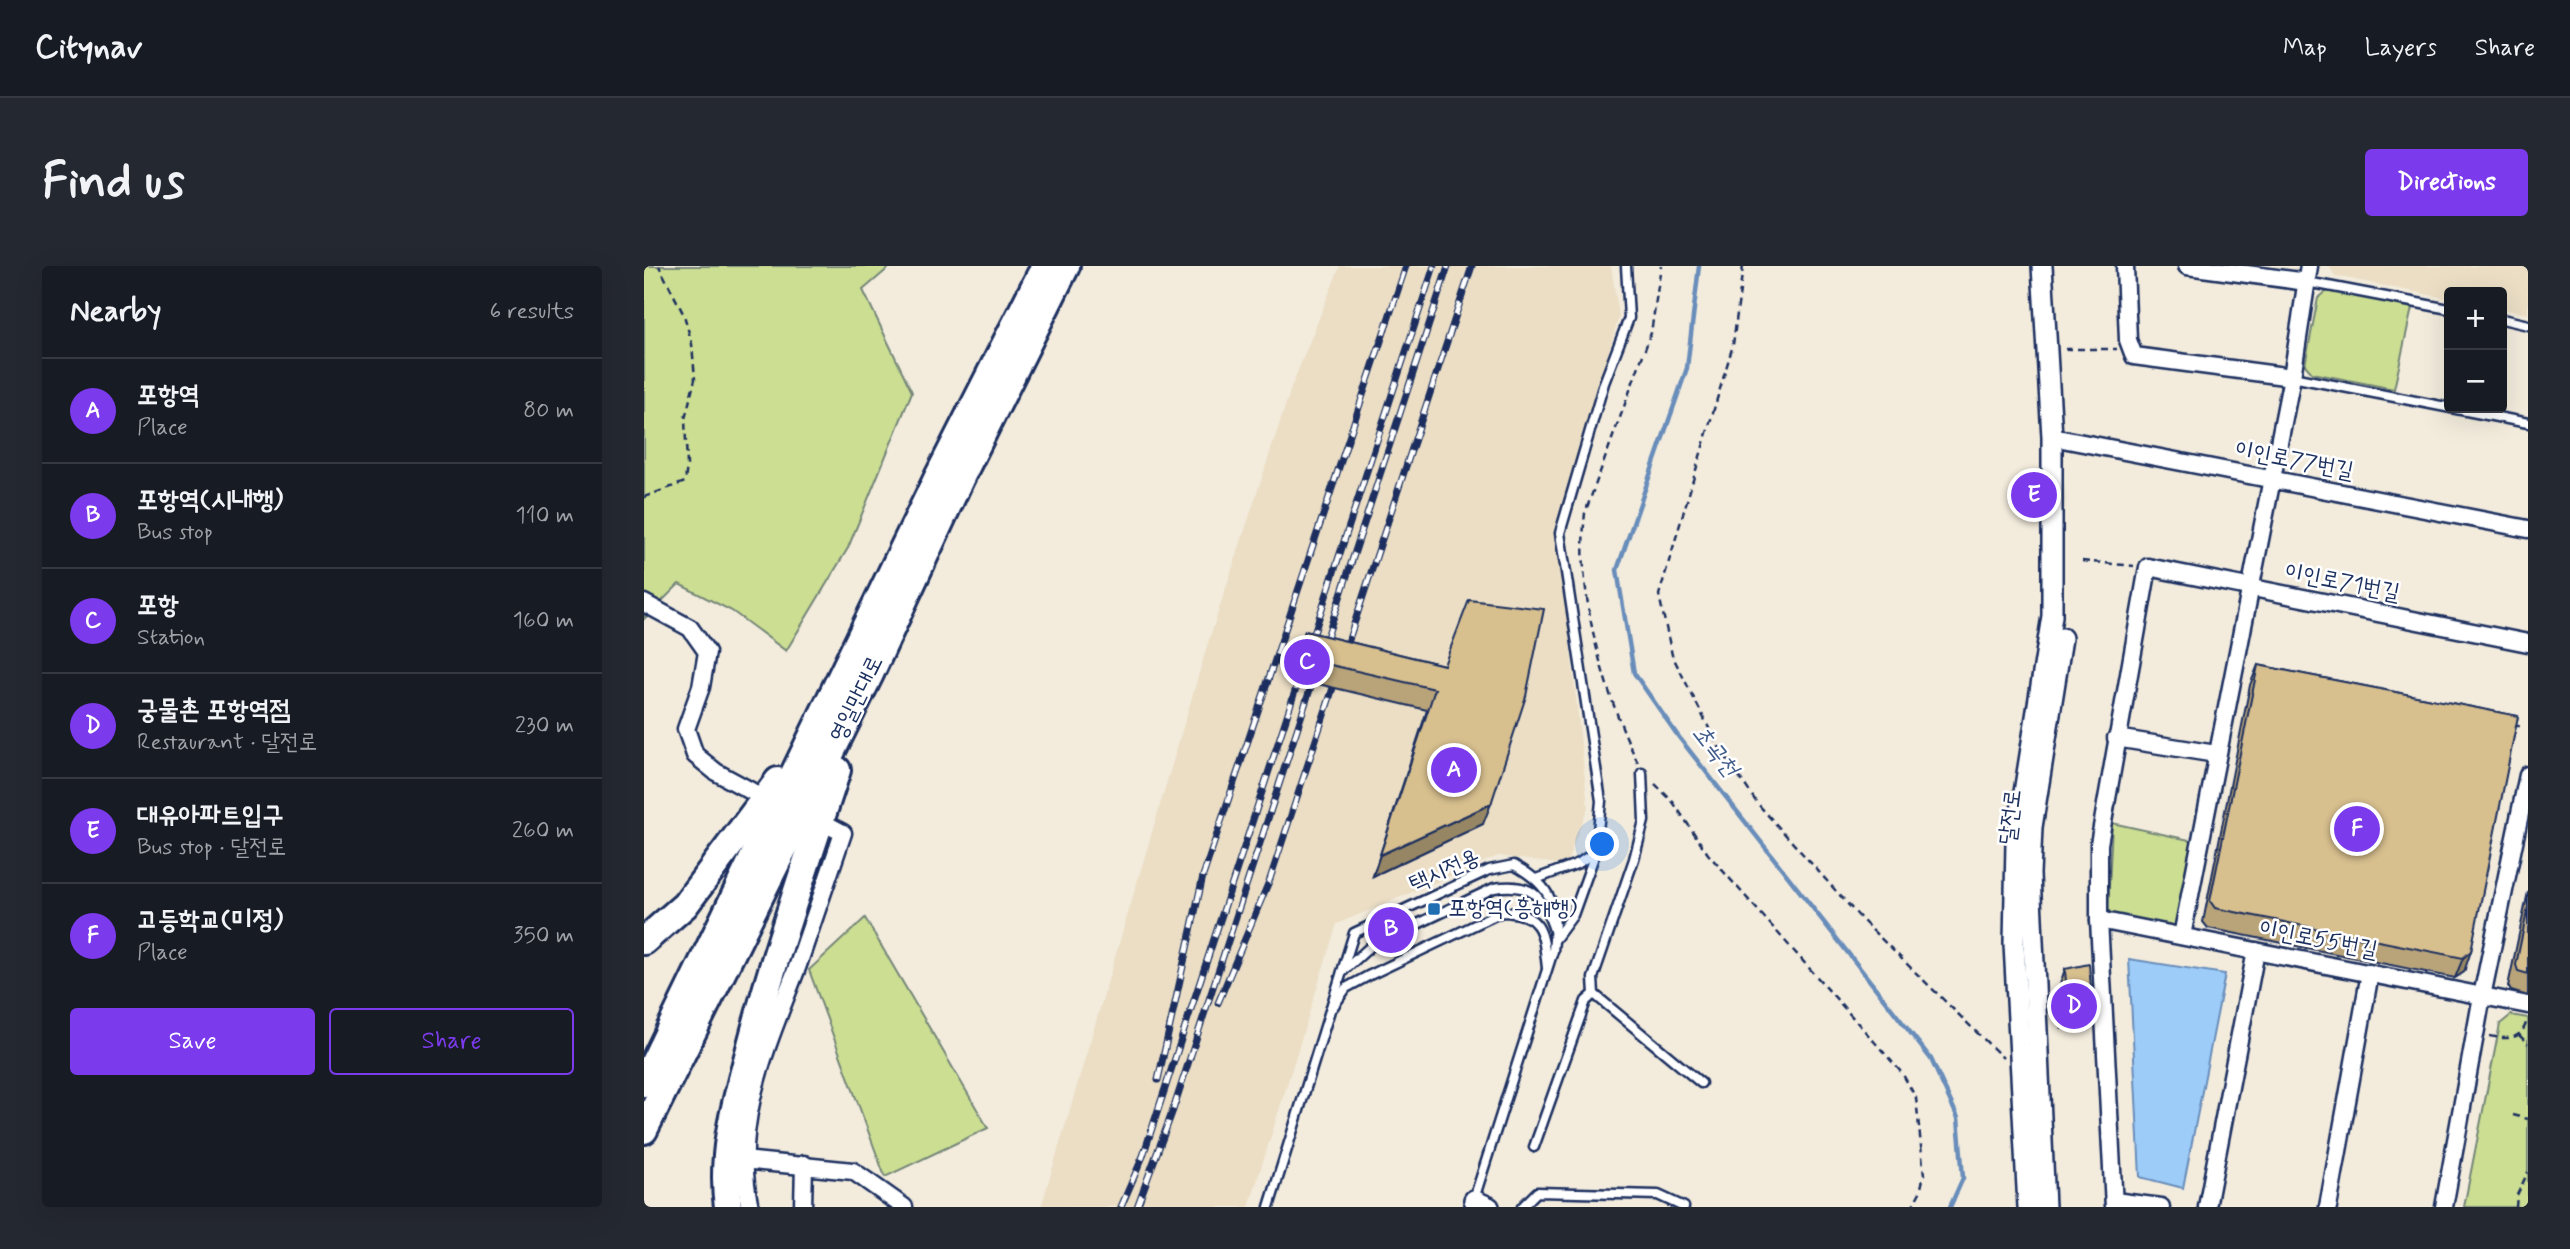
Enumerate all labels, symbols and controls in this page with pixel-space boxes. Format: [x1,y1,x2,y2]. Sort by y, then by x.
text: Citynav [35,26,142,70]
text: Map [2283,33,2327,64]
text: Layers [2365,33,2437,64]
text: Share [2475,33,2535,64]
button: Directions [2365,149,2528,216]
text: Find us [42,150,185,215]
map controls [2444,287,2507,413]
button: + [2444,287,2507,350]
text: Nearby [70,292,161,331]
text: 6 results [490,297,574,327]
button: − [2444,350,2507,413]
text: 포항역 [137,379,200,413]
text: A [85,396,101,426]
text: 80 m [523,396,574,426]
text: Place [137,413,188,443]
street label: 이인로77번길 [2232,435,2356,487]
pin: E [2011,469,2057,521]
text: 포항역(시내행) [137,484,283,518]
text: B [86,501,100,531]
text: 110 m [515,501,574,531]
text: Bus stop [137,518,213,548]
street label: 이인로71번길 [2282,557,2402,609]
text: 포항 [137,589,179,623]
text: C [85,606,101,636]
text: 160 m [513,606,574,636]
text: Station [137,623,205,653]
pin: C [1284,636,1330,688]
street label: 영일만대로 [823,651,891,747]
text: 궁물촌 포항역점 [137,694,290,728]
text: D [85,711,101,741]
text: 230 m [515,711,574,741]
water label: 초곡천 [1685,719,1747,785]
text: Restaurant · 달전로 [137,728,317,758]
pin: A [1431,744,1477,796]
street label: 달전로 [1993,788,2029,846]
text: 대유아파트입구 [137,799,283,833]
pin: F [2334,803,2380,855]
text: E [86,816,100,846]
text: 260 m [512,816,574,846]
your location [1585,827,1619,861]
text: Bus stop · 달전로 [137,833,286,863]
street label: 택시전용 [1405,842,1485,900]
place label: 포항역(흥해행) [1448,894,1577,924]
marker: 포항역(흥해행) [1426,901,1442,917]
text: 고등학교(미정) [137,904,283,938]
pin: B [1368,904,1414,956]
street label: 이인로55번길 [2256,914,2380,966]
text: F [87,921,99,951]
text: 350 m [513,921,574,951]
text: Place [137,938,188,968]
pin: D [2051,980,2097,1032]
button: Save [70,1008,315,1075]
button: Share [329,1008,574,1075]

